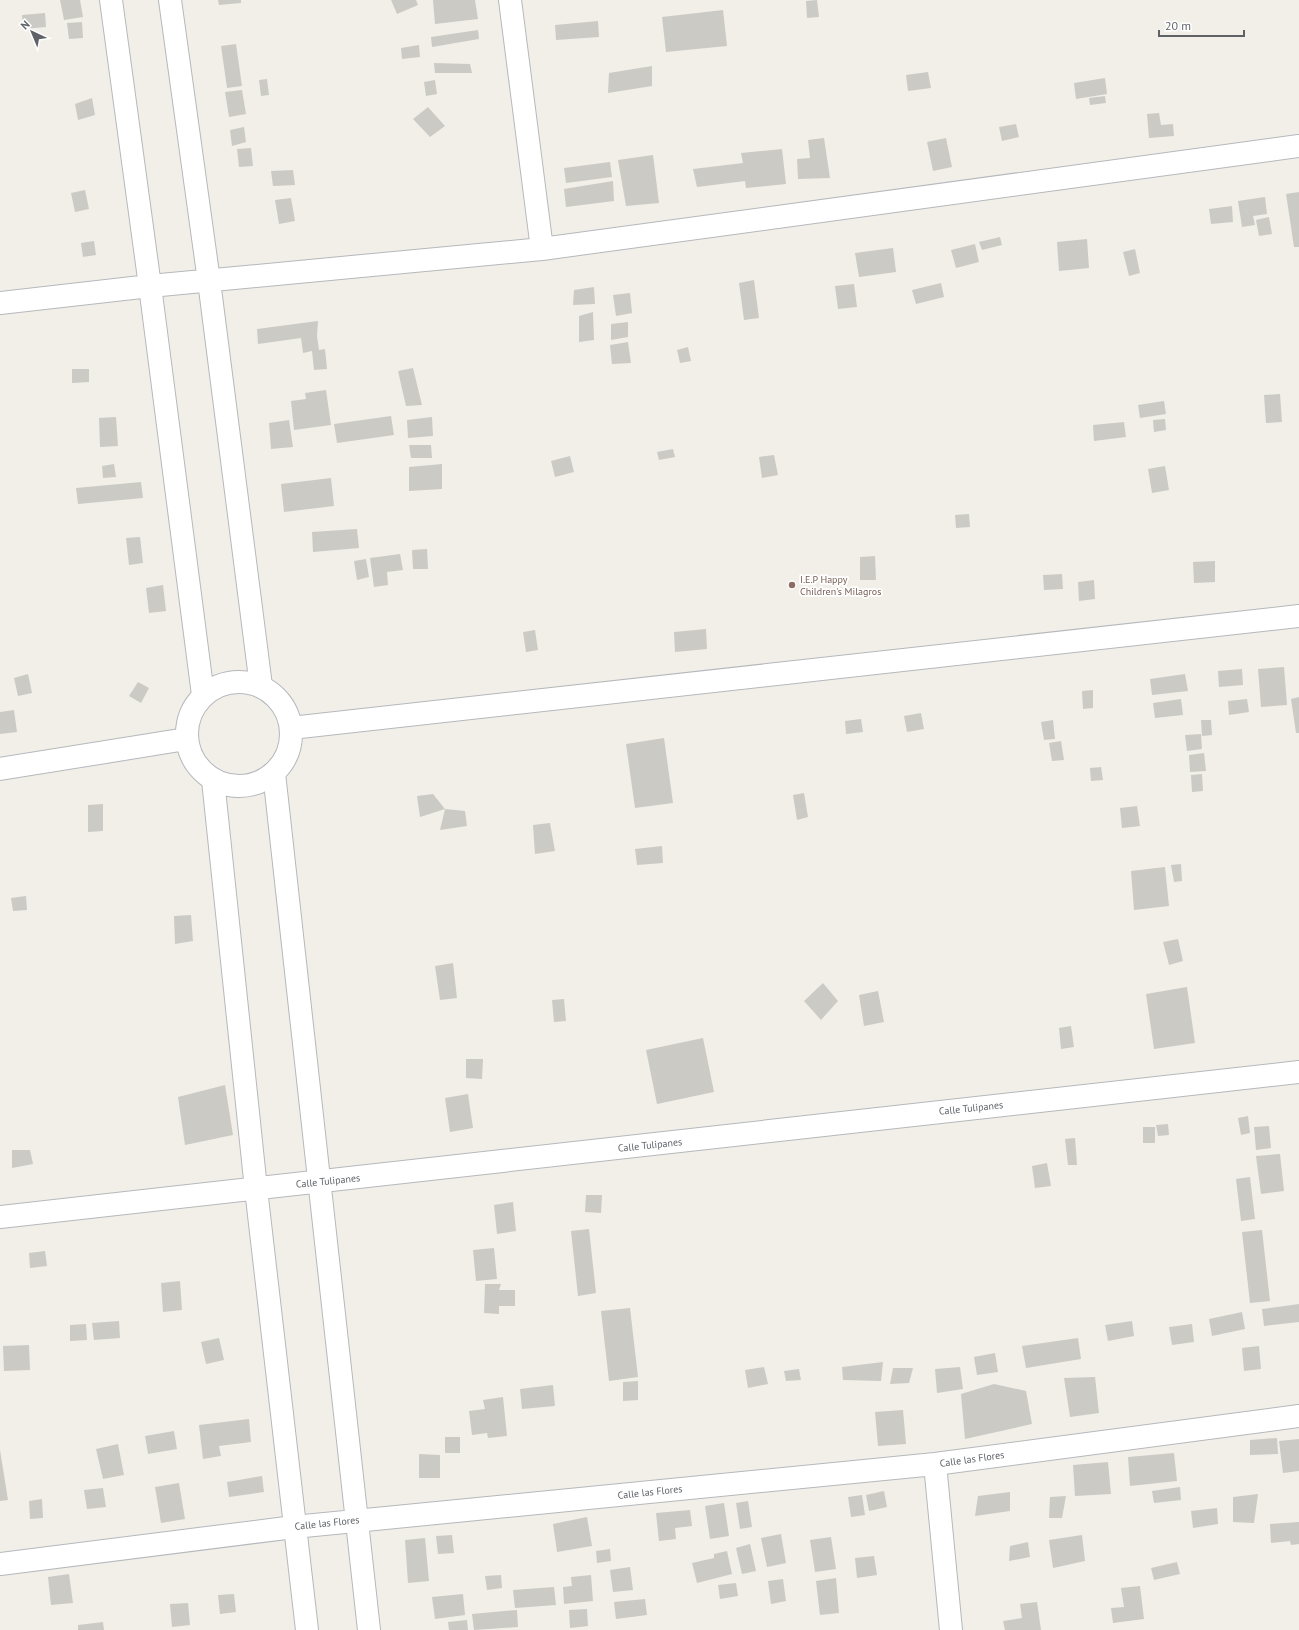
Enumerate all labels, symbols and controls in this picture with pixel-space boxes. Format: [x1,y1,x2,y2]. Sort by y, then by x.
north arrow [12,12,52,52]
scale bar [1159,12,1244,38]
text: N [18,17,33,32]
text: 20 m [1165,18,1191,33]
place label: I.E.P Happy Children's Milagros [800,573,881,598]
marker: I.E.P Happy Children's Milagros [787,580,797,590]
street label: Calle Tulipanes [938,1098,1004,1118]
street label: Calle Tulipanes [617,1135,683,1155]
street label: Calle Tulipanes [295,1171,361,1191]
street label: Calle las Flores [939,1448,1005,1470]
street label: Calle las Flores [617,1482,683,1502]
street label: Calle las Flores [294,1513,360,1533]

